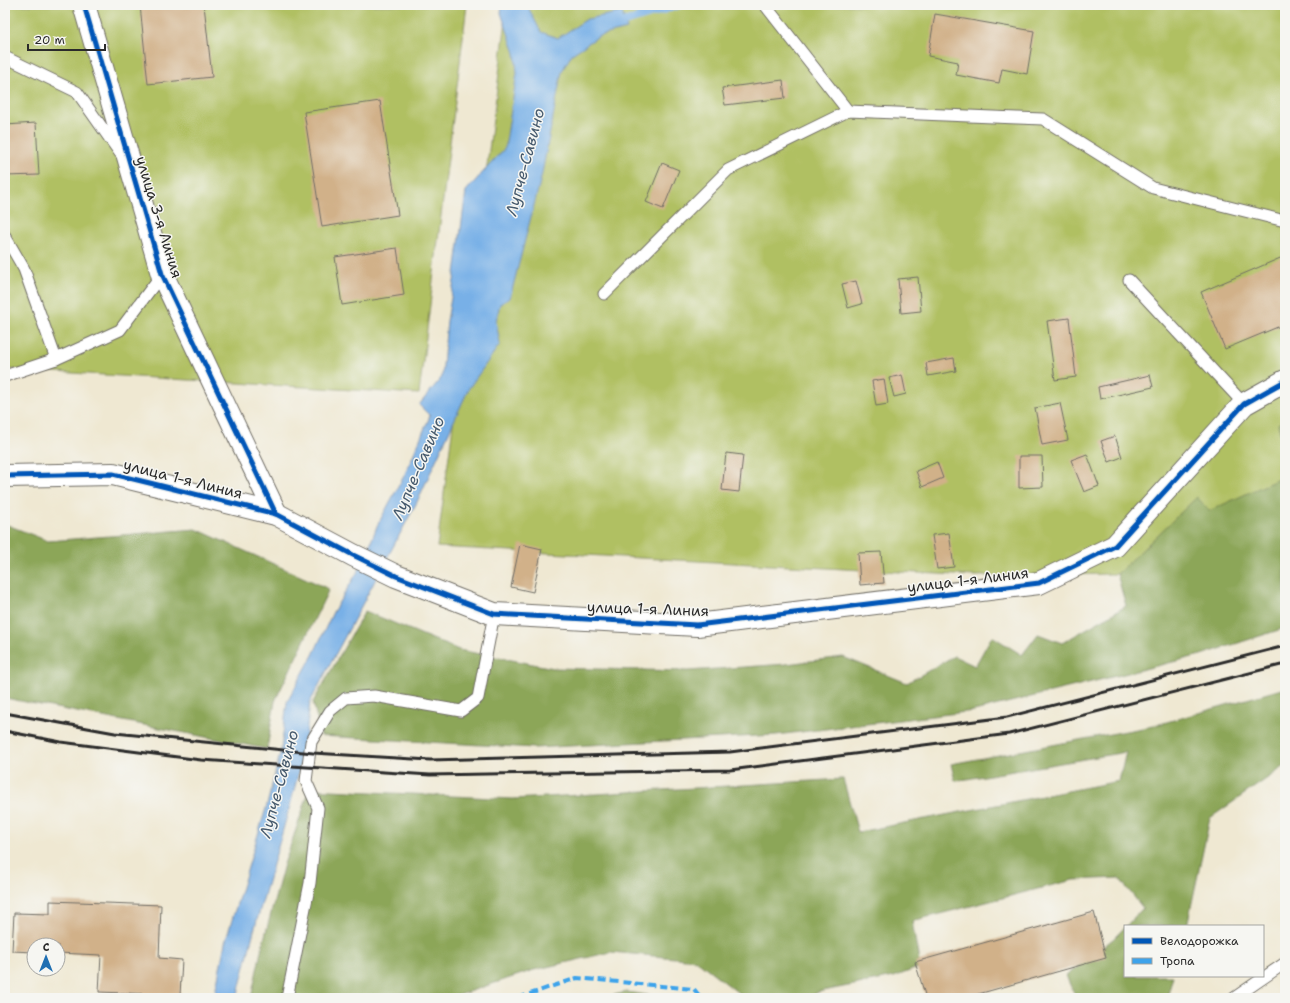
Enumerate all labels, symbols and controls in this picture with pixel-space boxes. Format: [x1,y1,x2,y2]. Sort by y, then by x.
scale bar [28,26,105,52]
text: 20 m [34,32,65,48]
water label: Лупче-Савино [500,106,550,219]
street label: улица 3-я Линия [131,154,187,280]
water label: Лупче-Савино [386,413,449,524]
street label: улица 1-я Линия [121,455,245,503]
street label: улица 1-я Линия [906,563,1030,597]
street label: улица 1-я Линия [587,597,709,621]
water label: Лупче-Савино [254,728,304,841]
legend [1124,925,1264,977]
text: Велодорожка [1160,933,1239,949]
north arrow [26,937,66,977]
text: С [43,940,50,955]
text: Тропа [1160,953,1195,969]

